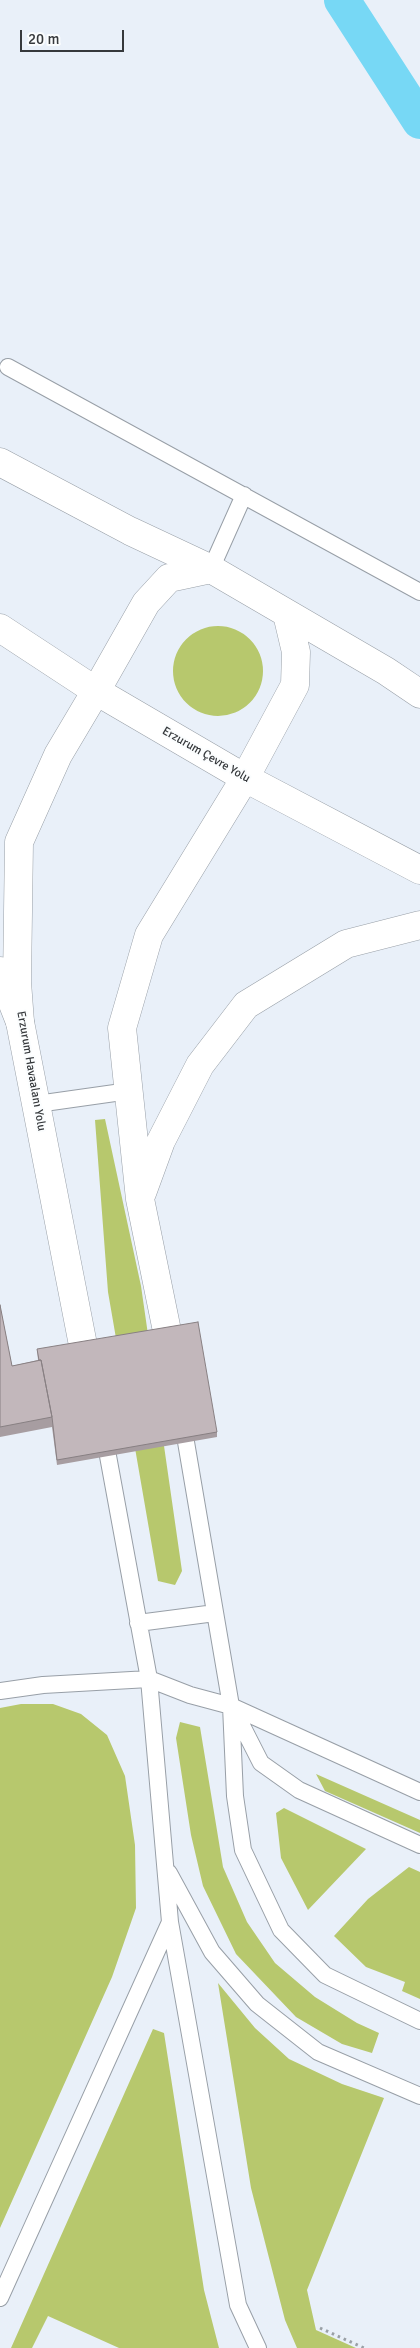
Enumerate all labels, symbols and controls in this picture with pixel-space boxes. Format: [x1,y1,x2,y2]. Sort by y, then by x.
scale bar [22,20,126,52]
text: 20 m [28,30,59,48]
street label: Erzurum Çevre Yolu [159,724,253,786]
street label: Erzurum Havaalanı Yolu [13,1010,49,1132]

